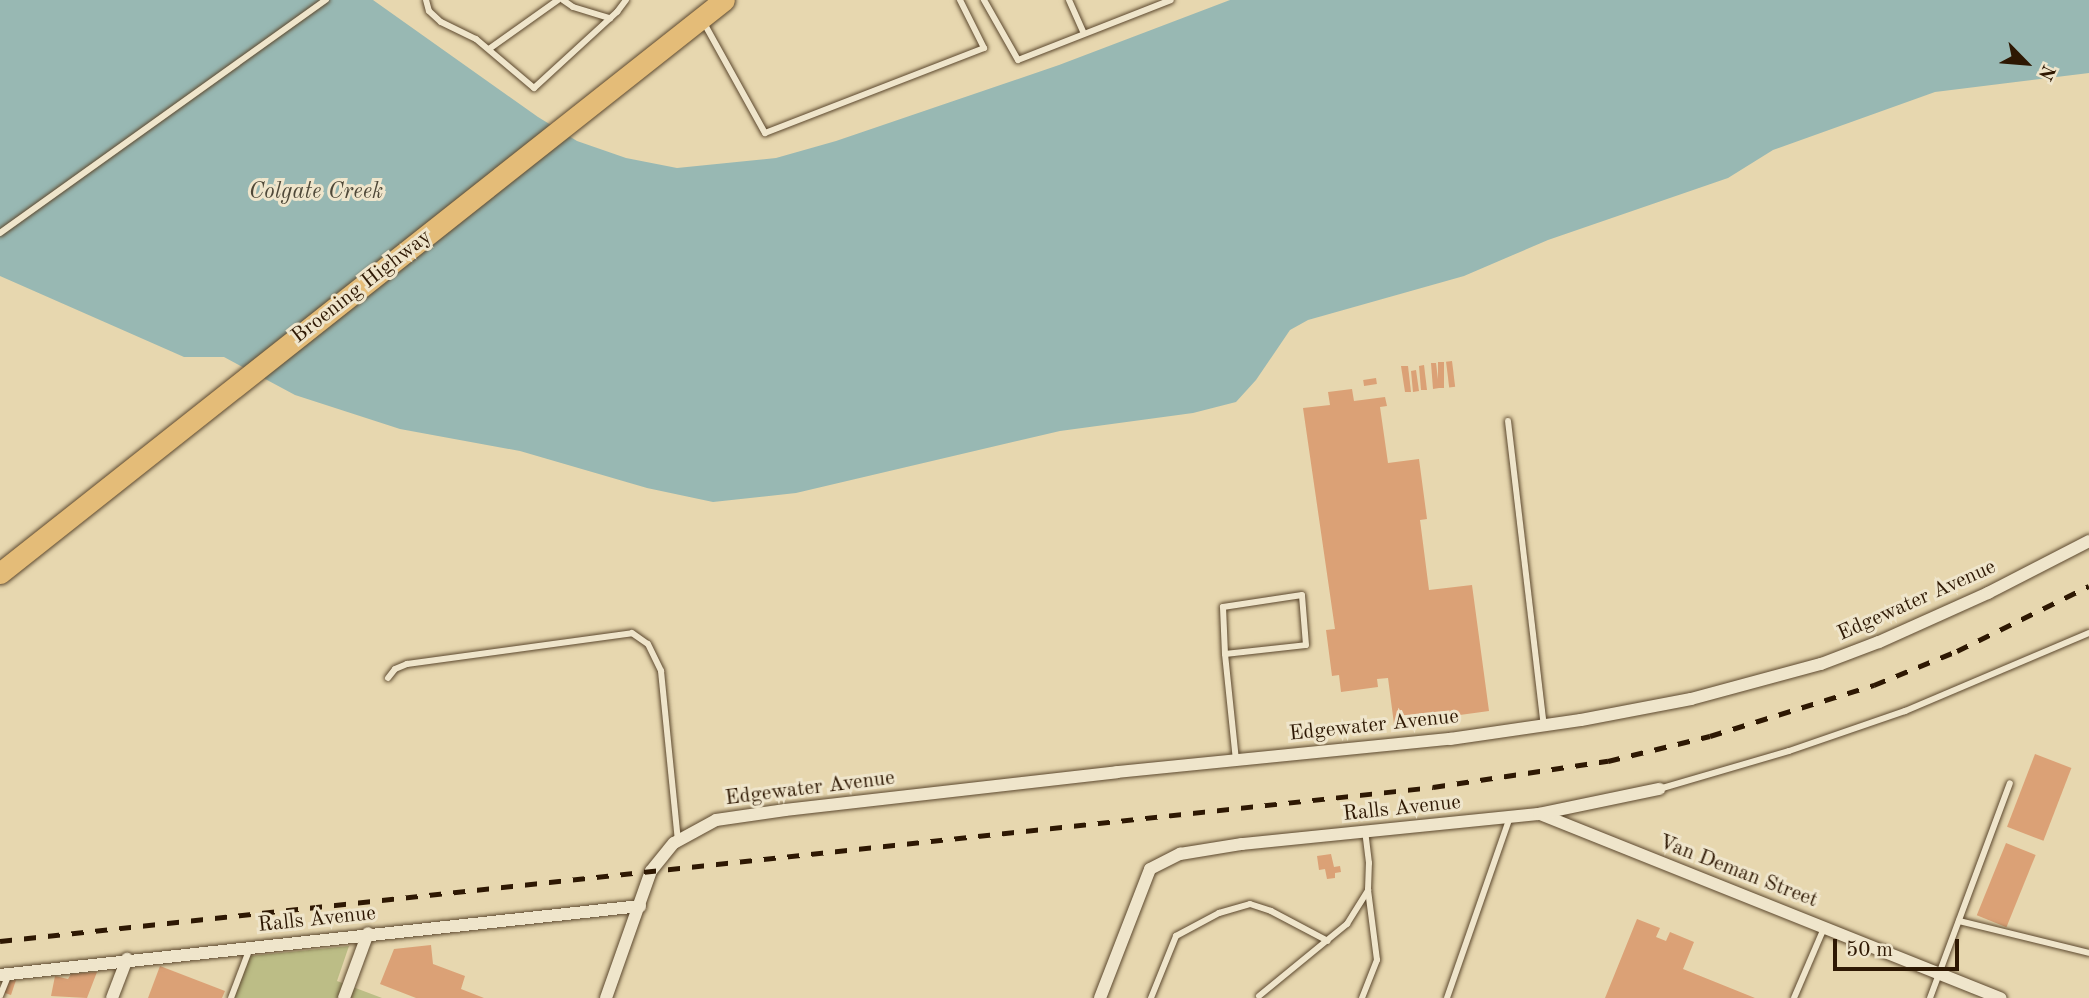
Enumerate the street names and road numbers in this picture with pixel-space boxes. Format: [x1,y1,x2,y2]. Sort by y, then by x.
street label: Broening Highway [287,225,437,349]
street label: Edgewater Avenue [1834,555,2000,647]
street label: Edgewater Avenue [1288,705,1460,747]
street label: Edgewater Avenue [724,766,896,812]
street label: Ralls Avenue [1342,790,1462,828]
street label: Van Deman Street [1655,830,1821,914]
street label: Ralls Avenue [257,901,377,939]

